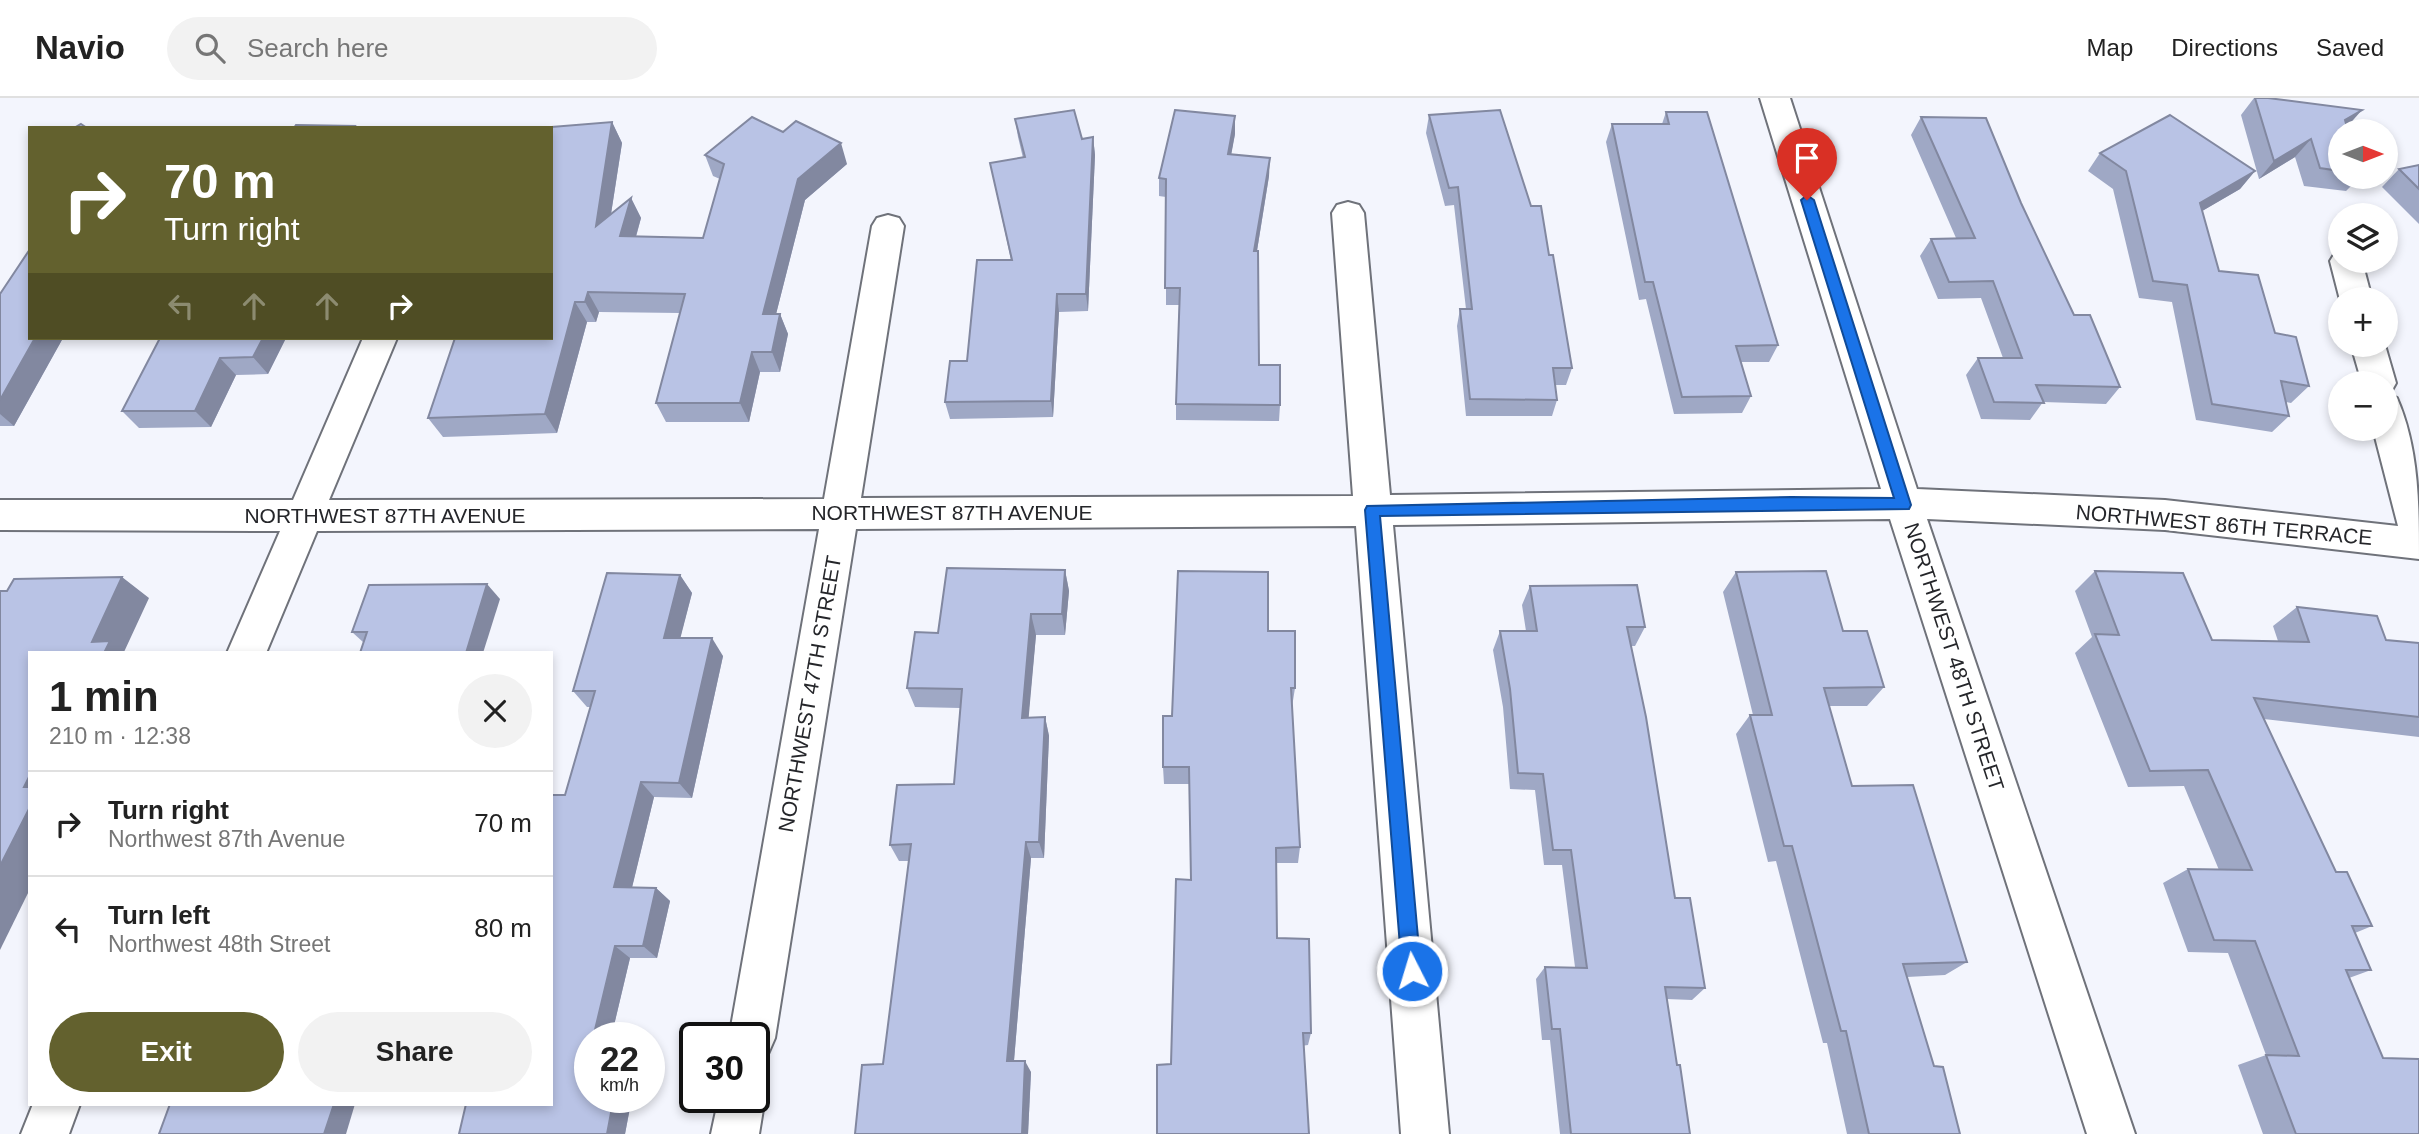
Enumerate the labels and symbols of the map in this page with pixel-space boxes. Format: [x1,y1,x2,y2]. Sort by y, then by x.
north arrow [2328,119,2398,189]
pin [1777,128,1837,200]
street label: NORTHWEST 86TH TERRACE [2075,500,2373,549]
street label: NORTHWEST 87TH AVENUE [811,501,1093,524]
street label: NORTHWEST 87TH AVENUE [244,504,526,527]
street label: NORTHWEST 48TH STREET [1900,520,2009,794]
street label: NORTHWEST 47TH STREET [774,554,845,834]
position arrow [1375,934,1449,1008]
speed limit sign: 30 [679,1022,770,1113]

